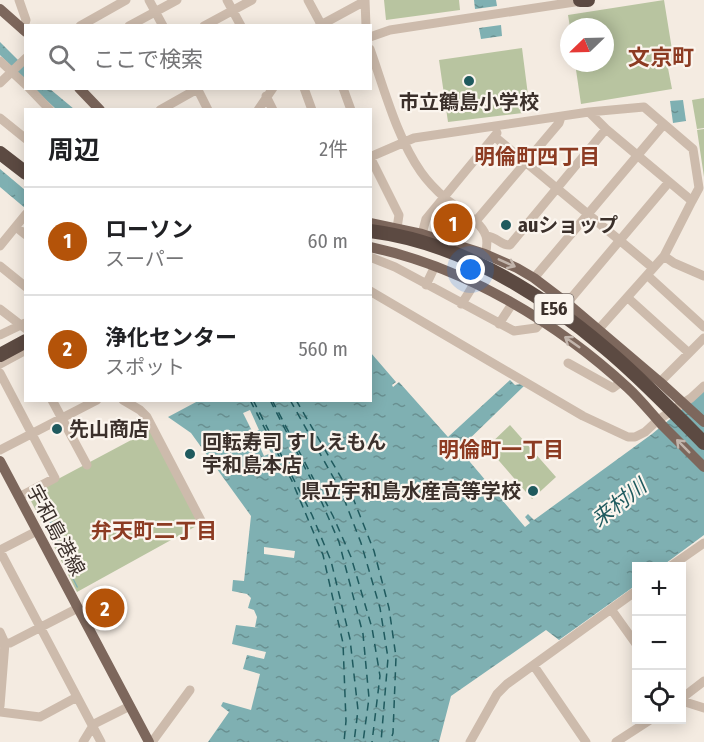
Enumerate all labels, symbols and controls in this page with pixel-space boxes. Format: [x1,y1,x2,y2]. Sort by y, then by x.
north arrow [560,18,614,72]
search box [24,24,372,90]
icon: search [45,41,78,74]
district label: 文京町 [628,44,694,71]
text: ここで検索 [93,46,203,73]
marker: 市立鶴島小学校 [462,74,476,88]
place label: 市立鶴島小学校 [399,90,539,114]
text: 周辺 [48,135,100,166]
text: 2件 [319,137,348,161]
district label: 明倫町四丁目 [474,144,600,170]
pin: 1 [434,200,472,246]
place label: auショップ [518,213,618,237]
text: ローソン [105,216,193,243]
marker: auショップ [499,218,513,232]
text: 1 [63,229,72,253]
text: 60 m [308,229,348,253]
text: スーパー [105,247,185,271]
your location [456,255,485,284]
one-way arrow [497,258,515,270]
road number: E56 [534,294,574,324]
text: 浄化センター [105,324,237,351]
one-way arrow [565,336,581,348]
text: 2 [63,337,72,361]
text: 560 m [298,337,348,361]
text: スポット [105,355,185,379]
place label: 先山商店 [69,417,149,441]
marker: 先山商店 [50,422,64,436]
place label: 回転寿司 すしえもん 宇和島本店 [202,430,386,477]
district label: 明倫町一丁目 [438,437,564,463]
one-way arrow [675,438,690,453]
marker: 回転寿司 すしえもん 宇和島本店 [183,447,197,461]
water label: 来村川 [586,472,653,533]
place label: 県立宇和島水産高等学校 [301,479,521,503]
street label: 宇和島港線 [22,480,90,580]
marker: 県立宇和島水産高等学校 [526,484,540,498]
district label: 弁天町二丁目 [91,518,217,544]
map controls [632,562,686,724]
button: + [632,562,686,616]
pin: 2 [86,586,124,630]
button: − [632,616,686,670]
button: locate [632,670,686,724]

